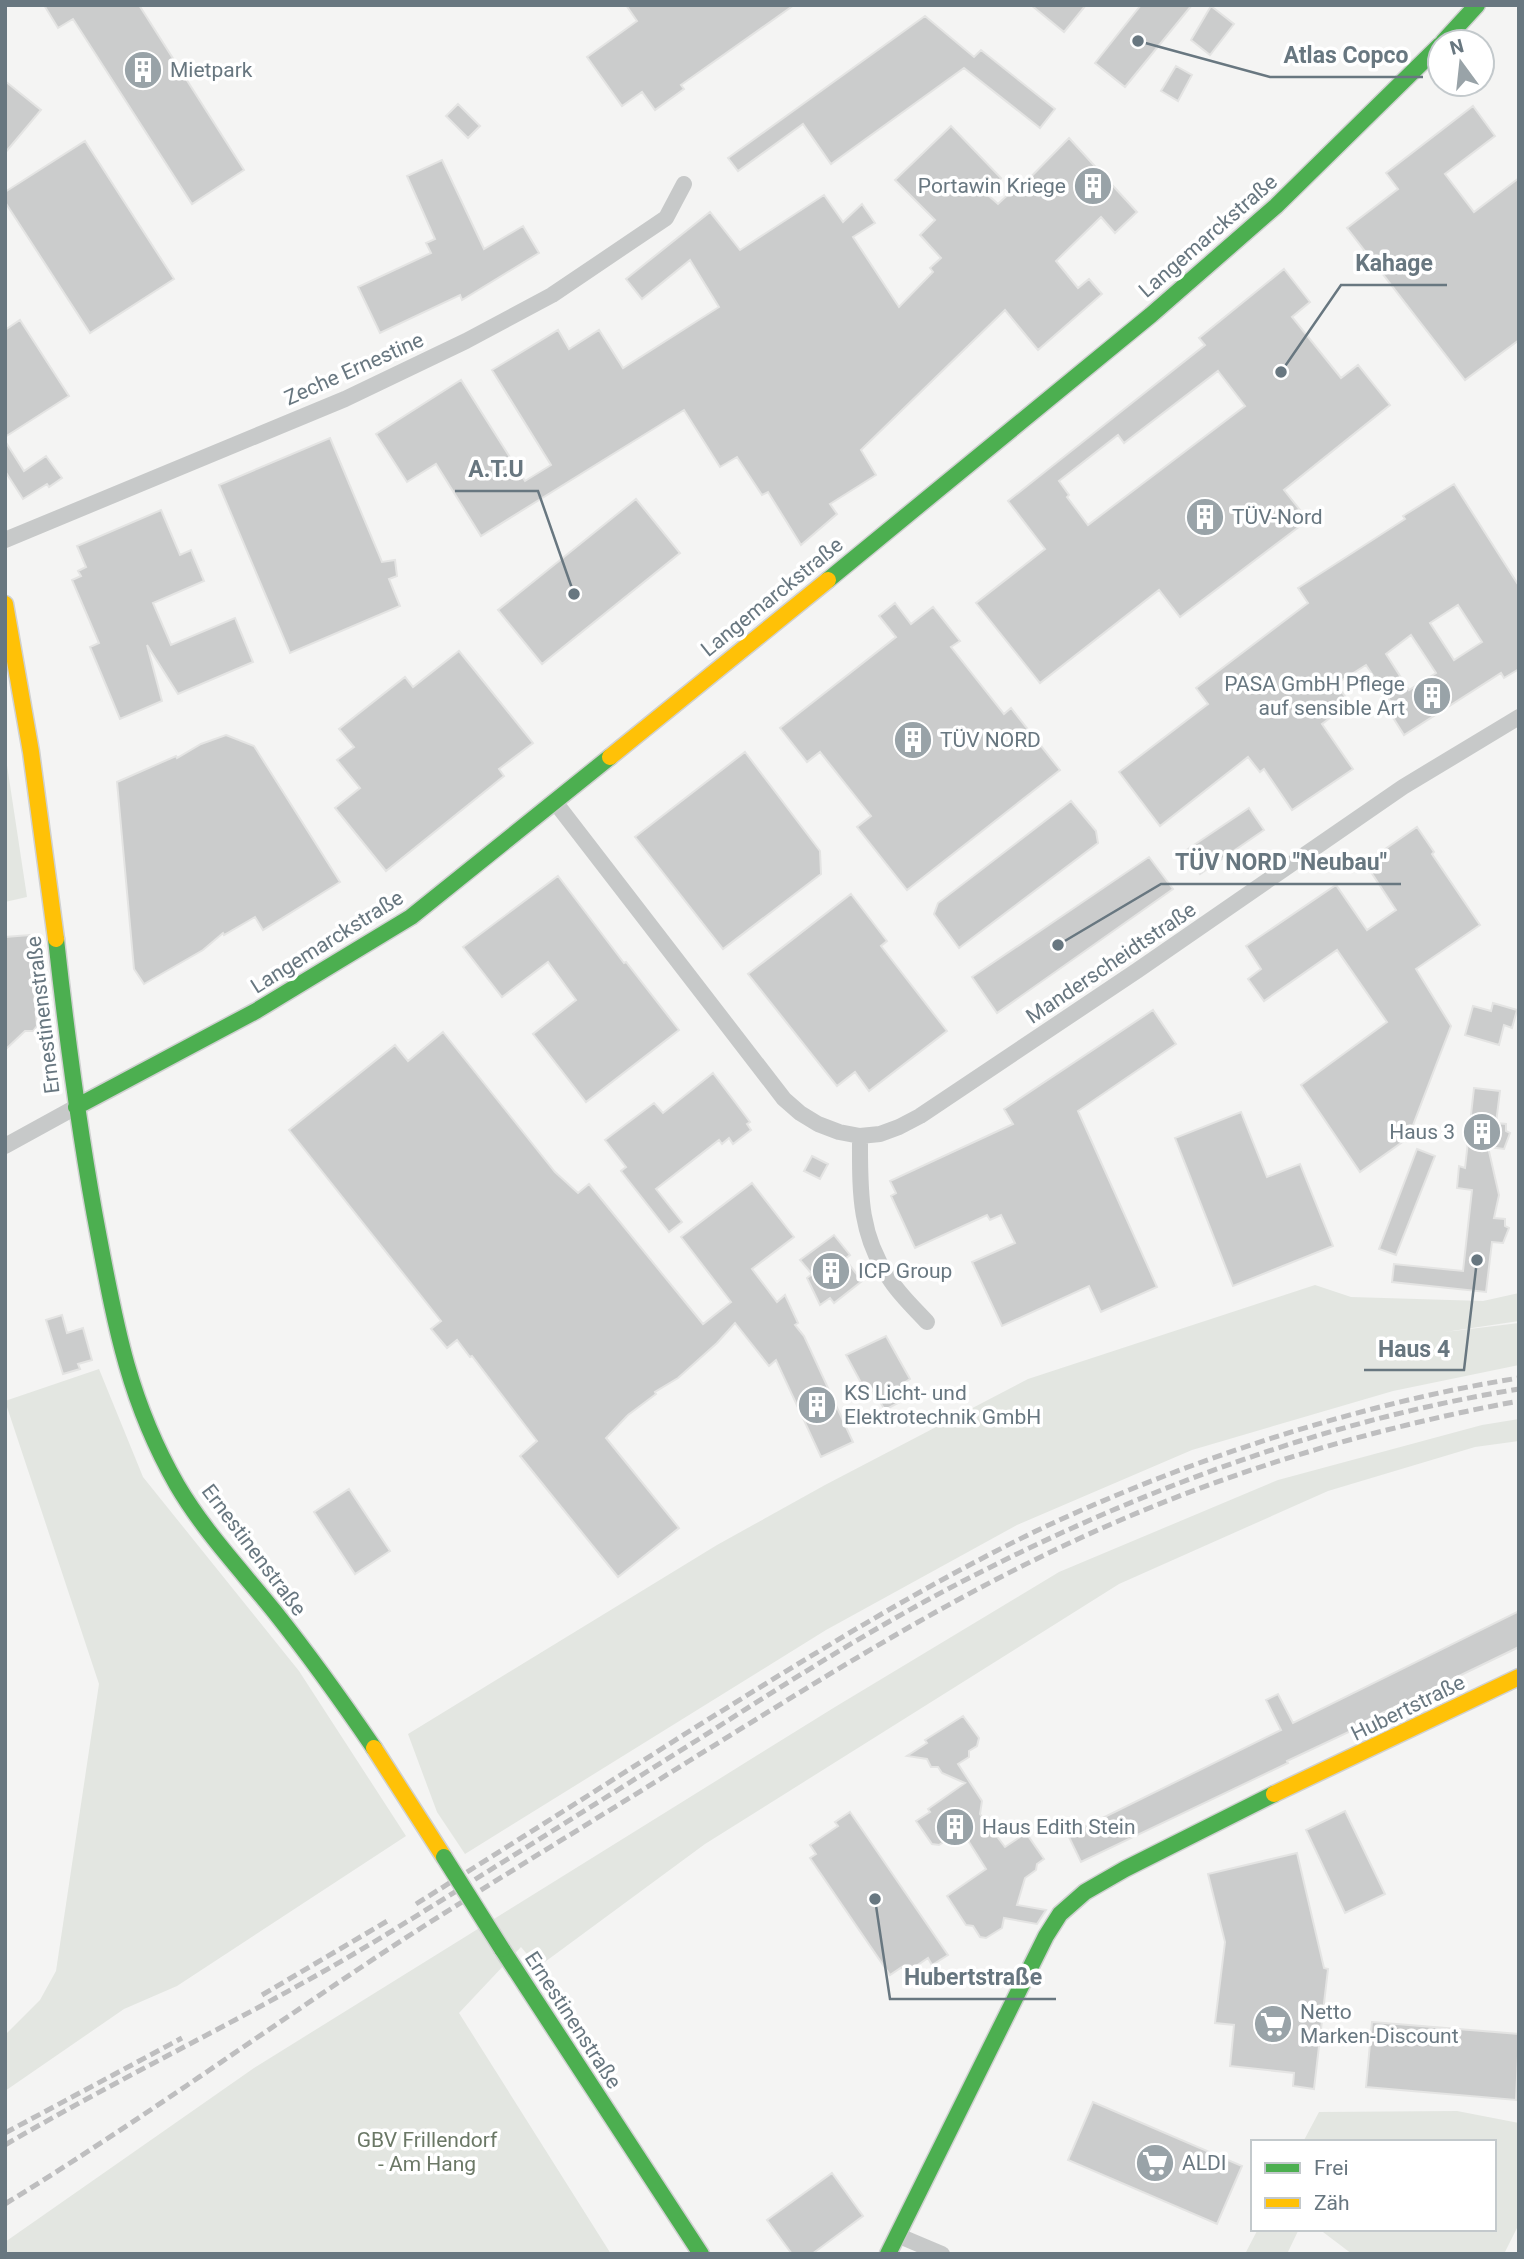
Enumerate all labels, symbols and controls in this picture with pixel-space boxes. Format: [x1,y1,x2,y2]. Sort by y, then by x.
north arrow [1426,28,1496,98]
callout: Atlas Copco [1270,33,1423,77]
text: N [1447,34,1466,60]
text: Atlas Copco [1284,42,1408,69]
building icon: Mietpark [122,49,164,91]
place label: Mietpark [170,58,253,82]
building icon: Portawin Kriege [1072,165,1114,207]
street label: Langemarckstraße [1134,169,1282,303]
place label: Portawin Kriege [918,174,1066,198]
callout: Kahage [1341,241,1447,285]
text: Kahage [1355,250,1433,277]
street label: Zeche Ernestine [281,328,427,410]
callout: A.T.U [455,447,538,491]
text: A.T.U [468,456,524,483]
building icon: TÜV-Nord [1184,496,1226,538]
place label: TÜV-Nord [1232,505,1323,529]
street label: Langemarckstraße [696,533,848,661]
place label: PASA GmbH Pflege auf sensible Art [1224,672,1405,720]
building icon: PASA GmbH Pflege auf sensible Art [1411,675,1453,717]
building icon: TÜV NORD [892,719,934,761]
place label: TÜV NORD [940,728,1041,752]
callout: TÜV NORD "Neubau" [1161,840,1401,884]
text: TÜV NORD "Neubau" [1175,848,1387,876]
street label: Langemarckstraße [246,885,408,999]
street label: Manderscheidtstraße [1022,897,1200,1029]
street label: Ernestinenstraße [21,935,65,1095]
building icon: Haus 3 [1461,1111,1503,1153]
place label: Haus 3 [1389,1120,1455,1144]
building icon: ICP Group [810,1250,852,1292]
place label: ICP Group [858,1259,952,1283]
callout: Haus 4 [1364,1326,1464,1370]
text: Haus 4 [1378,1336,1450,1363]
place label: KS Licht- und Elektrotechnik GmbH [844,1381,1041,1429]
building icon: KS Licht- und Elektrotechnik GmbH [796,1384,838,1426]
street label: Ernestinenstraße [197,1480,311,1620]
street label: Hubertstraße [1347,1670,1469,1746]
building icon: Haus Edith Stein [934,1806,976,1848]
place label: Haus Edith Stein [982,1815,1136,1839]
street label: Ernestinenstraße [520,1947,626,2093]
callout: Hubertstraße [890,1955,1056,1999]
text: Hubertstraße [904,1964,1042,1991]
place label: Netto Marken-Discount [1300,2000,1459,2048]
supermarket icon: Netto Marken-Discount [1252,2003,1294,2045]
park label: GBV Frillendorf - Am Hang [357,2128,498,2176]
legend [1251,2140,1496,2231]
supermarket icon: ALDI [1134,2142,1176,2184]
place label: ALDI [1182,2151,1227,2175]
text: Frei [1314,2156,1349,2180]
text: Zäh [1314,2191,1350,2215]

